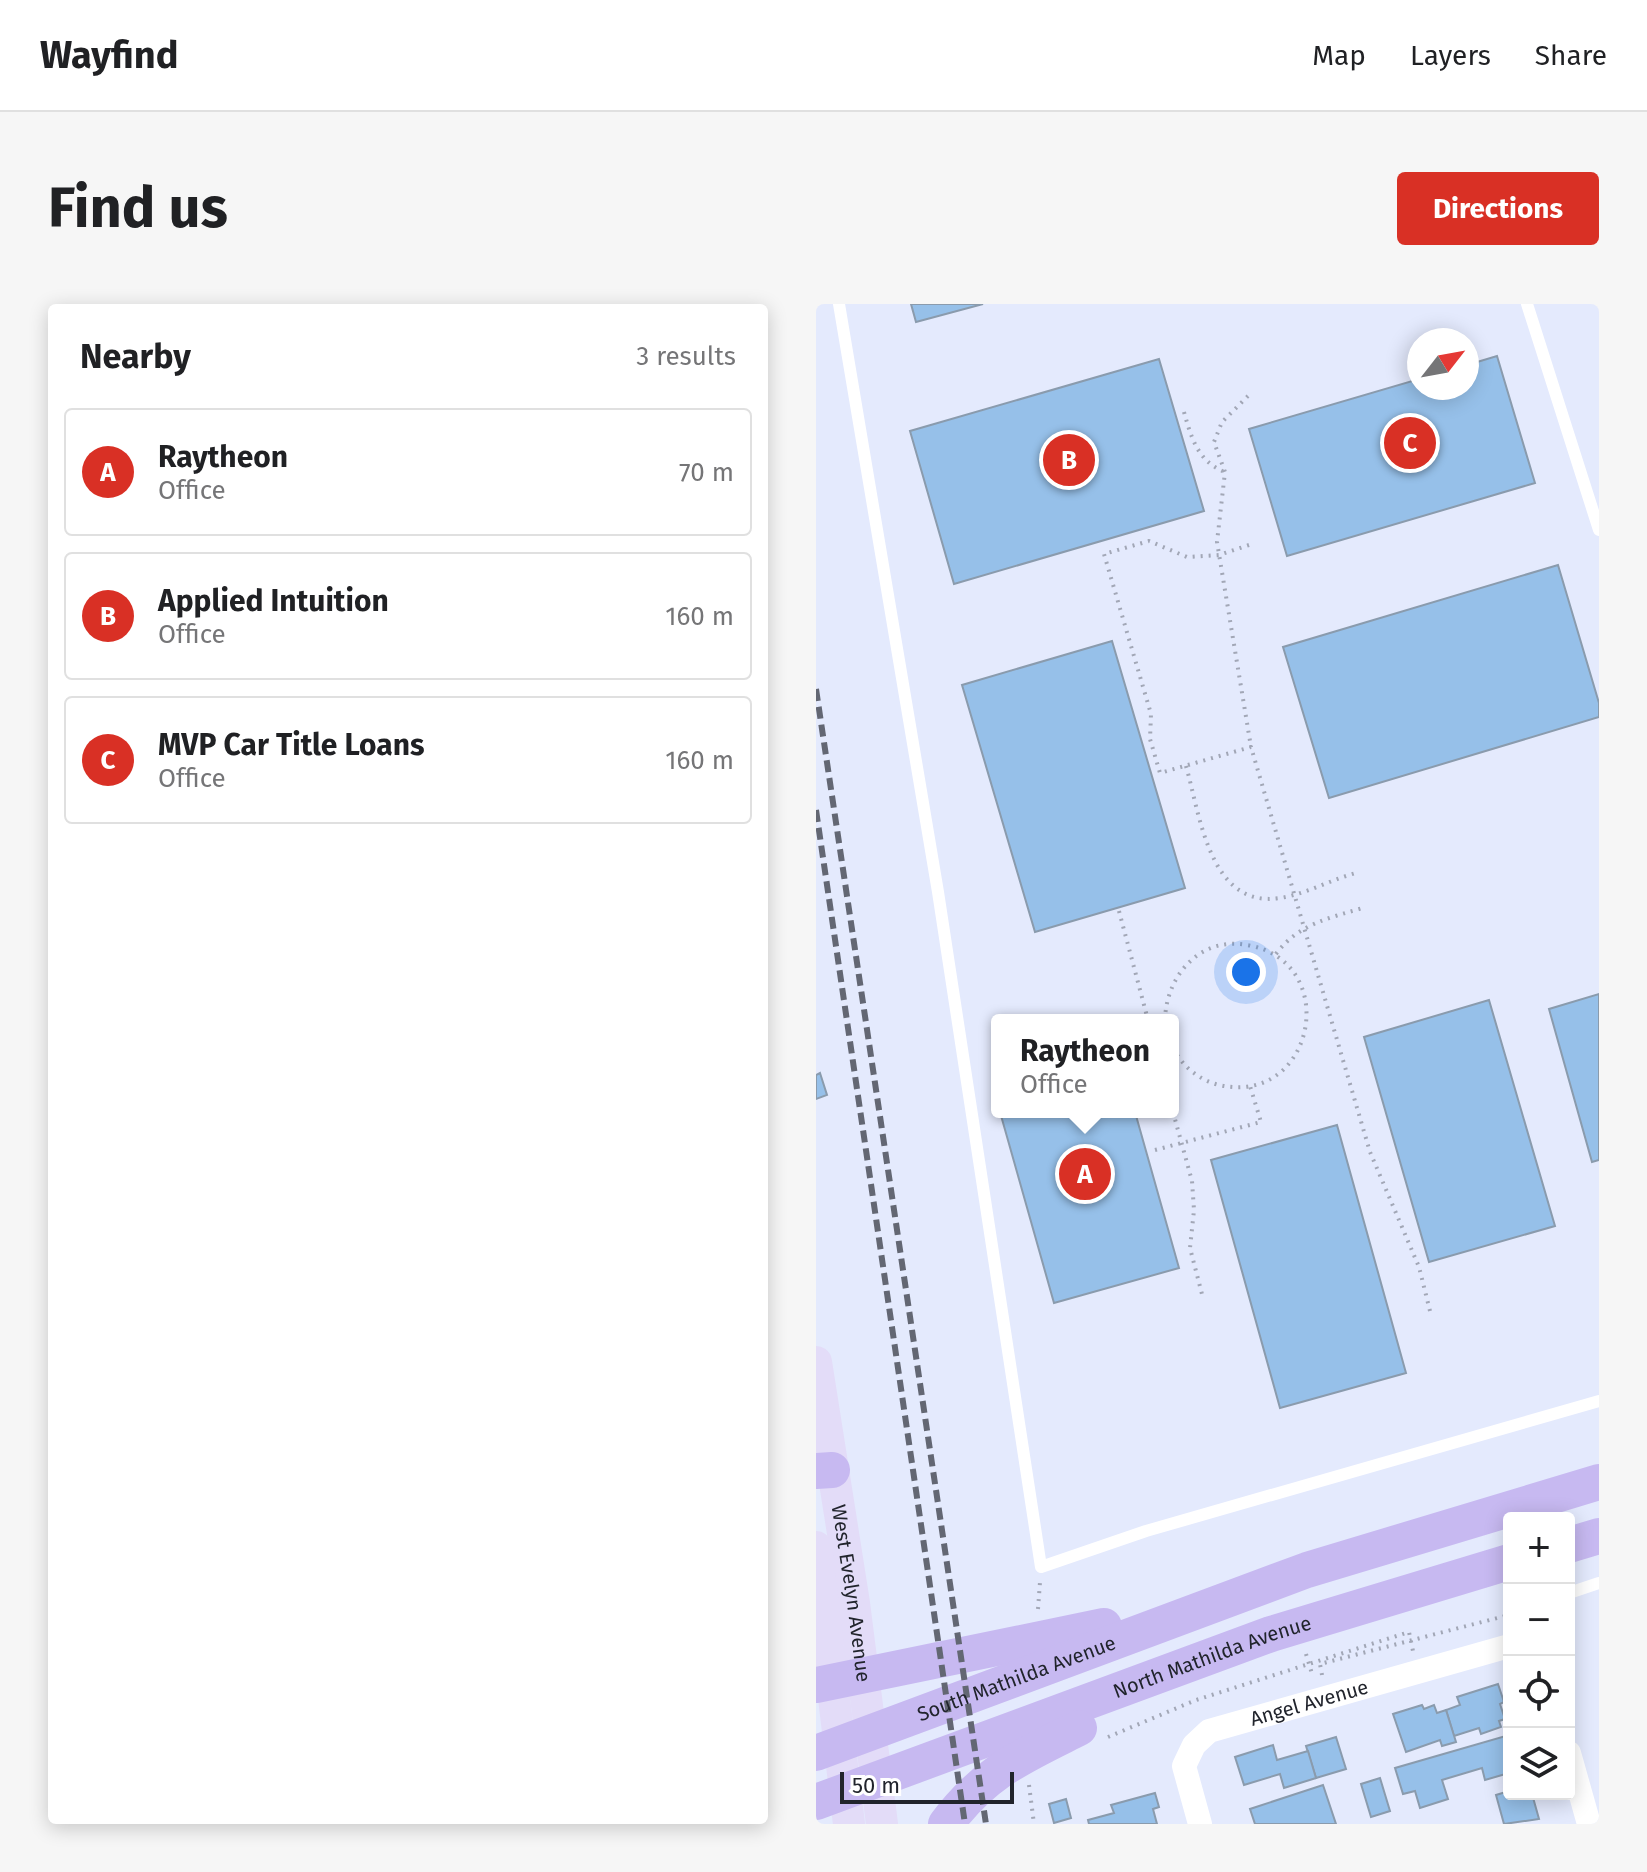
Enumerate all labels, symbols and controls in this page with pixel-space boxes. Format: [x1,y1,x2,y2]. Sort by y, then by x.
text: Wayfind [40,32,178,78]
text: Map [1312,39,1366,72]
text: Layers [1410,39,1491,72]
text: Share [1535,39,1607,72]
button: Directions [1397,172,1599,245]
text: Find us [48,175,228,242]
north arrow [1407,328,1479,400]
text: Nearby [80,336,191,377]
text: 3 results [636,341,736,372]
pin: C [1384,413,1436,473]
pin: B [1043,430,1095,490]
text: Raytheon [158,439,288,475]
text: A [100,457,116,488]
text: 70 m [679,457,734,488]
text: Office [158,475,226,506]
text: Applied Intuition [158,583,389,619]
text: B [100,601,116,632]
text: 160 m [665,601,734,632]
text: Office [158,619,226,650]
text: MVP Car Title Loans [158,727,425,763]
text: C [101,745,115,776]
text: 160 m [665,745,734,776]
text: Office [158,763,226,794]
your location [1226,952,1266,992]
popup [991,1014,1179,1118]
text: Raytheon [1020,1033,1150,1069]
text: Office [1020,1069,1088,1100]
pin: A [1059,1144,1111,1204]
street label: West Evelyn Avenue [827,1503,876,1683]
map controls [1503,1512,1575,1800]
button: + [1503,1512,1575,1584]
button: − [1503,1584,1575,1656]
street label: North Mathilda Avenue [1110,1611,1314,1703]
street label: South Mathilda Avenue [914,1630,1119,1726]
button: locate [1503,1656,1575,1728]
street label: Angel Avenue [1247,1674,1371,1731]
button: layers [1503,1728,1575,1800]
scale bar [840,1768,1014,1804]
text: 50 m [852,1772,900,1799]

